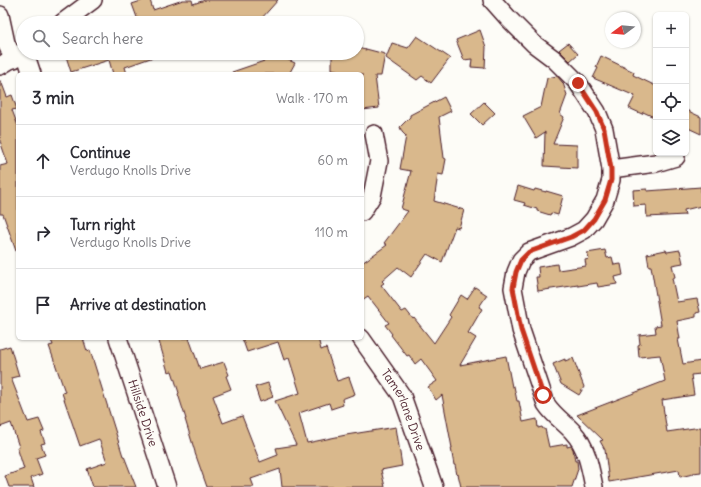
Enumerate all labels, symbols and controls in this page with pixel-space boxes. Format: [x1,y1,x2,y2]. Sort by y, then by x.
north arrow [605,12,641,48]
map controls [653,12,689,156]
button: + [653,12,689,48]
search box [16,16,364,60]
icon: search [30,27,52,49]
text: Search here [62,29,143,48]
button: − [653,48,689,84]
route end [569,74,587,92]
button: locate [653,84,689,120]
text: 3 min [32,87,74,109]
text: Walk · 170 m [276,90,348,107]
button: layers [653,120,689,156]
text: Continue [70,143,131,162]
icon: ahead [32,150,54,172]
text: 60 m [317,152,348,169]
text: Verdugo Knolls Drive [70,162,191,179]
text: Turn right [70,215,135,234]
icon: right [32,222,54,244]
text: 110 m [315,224,348,241]
text: Verdugo Knolls Drive [70,234,191,251]
icon: arrive [32,294,54,316]
text: Arrive at destination [70,295,206,314]
street label: Tamerlane Drive [378,366,429,452]
street label: Hillside Drive [125,377,161,448]
route start [534,386,552,404]

